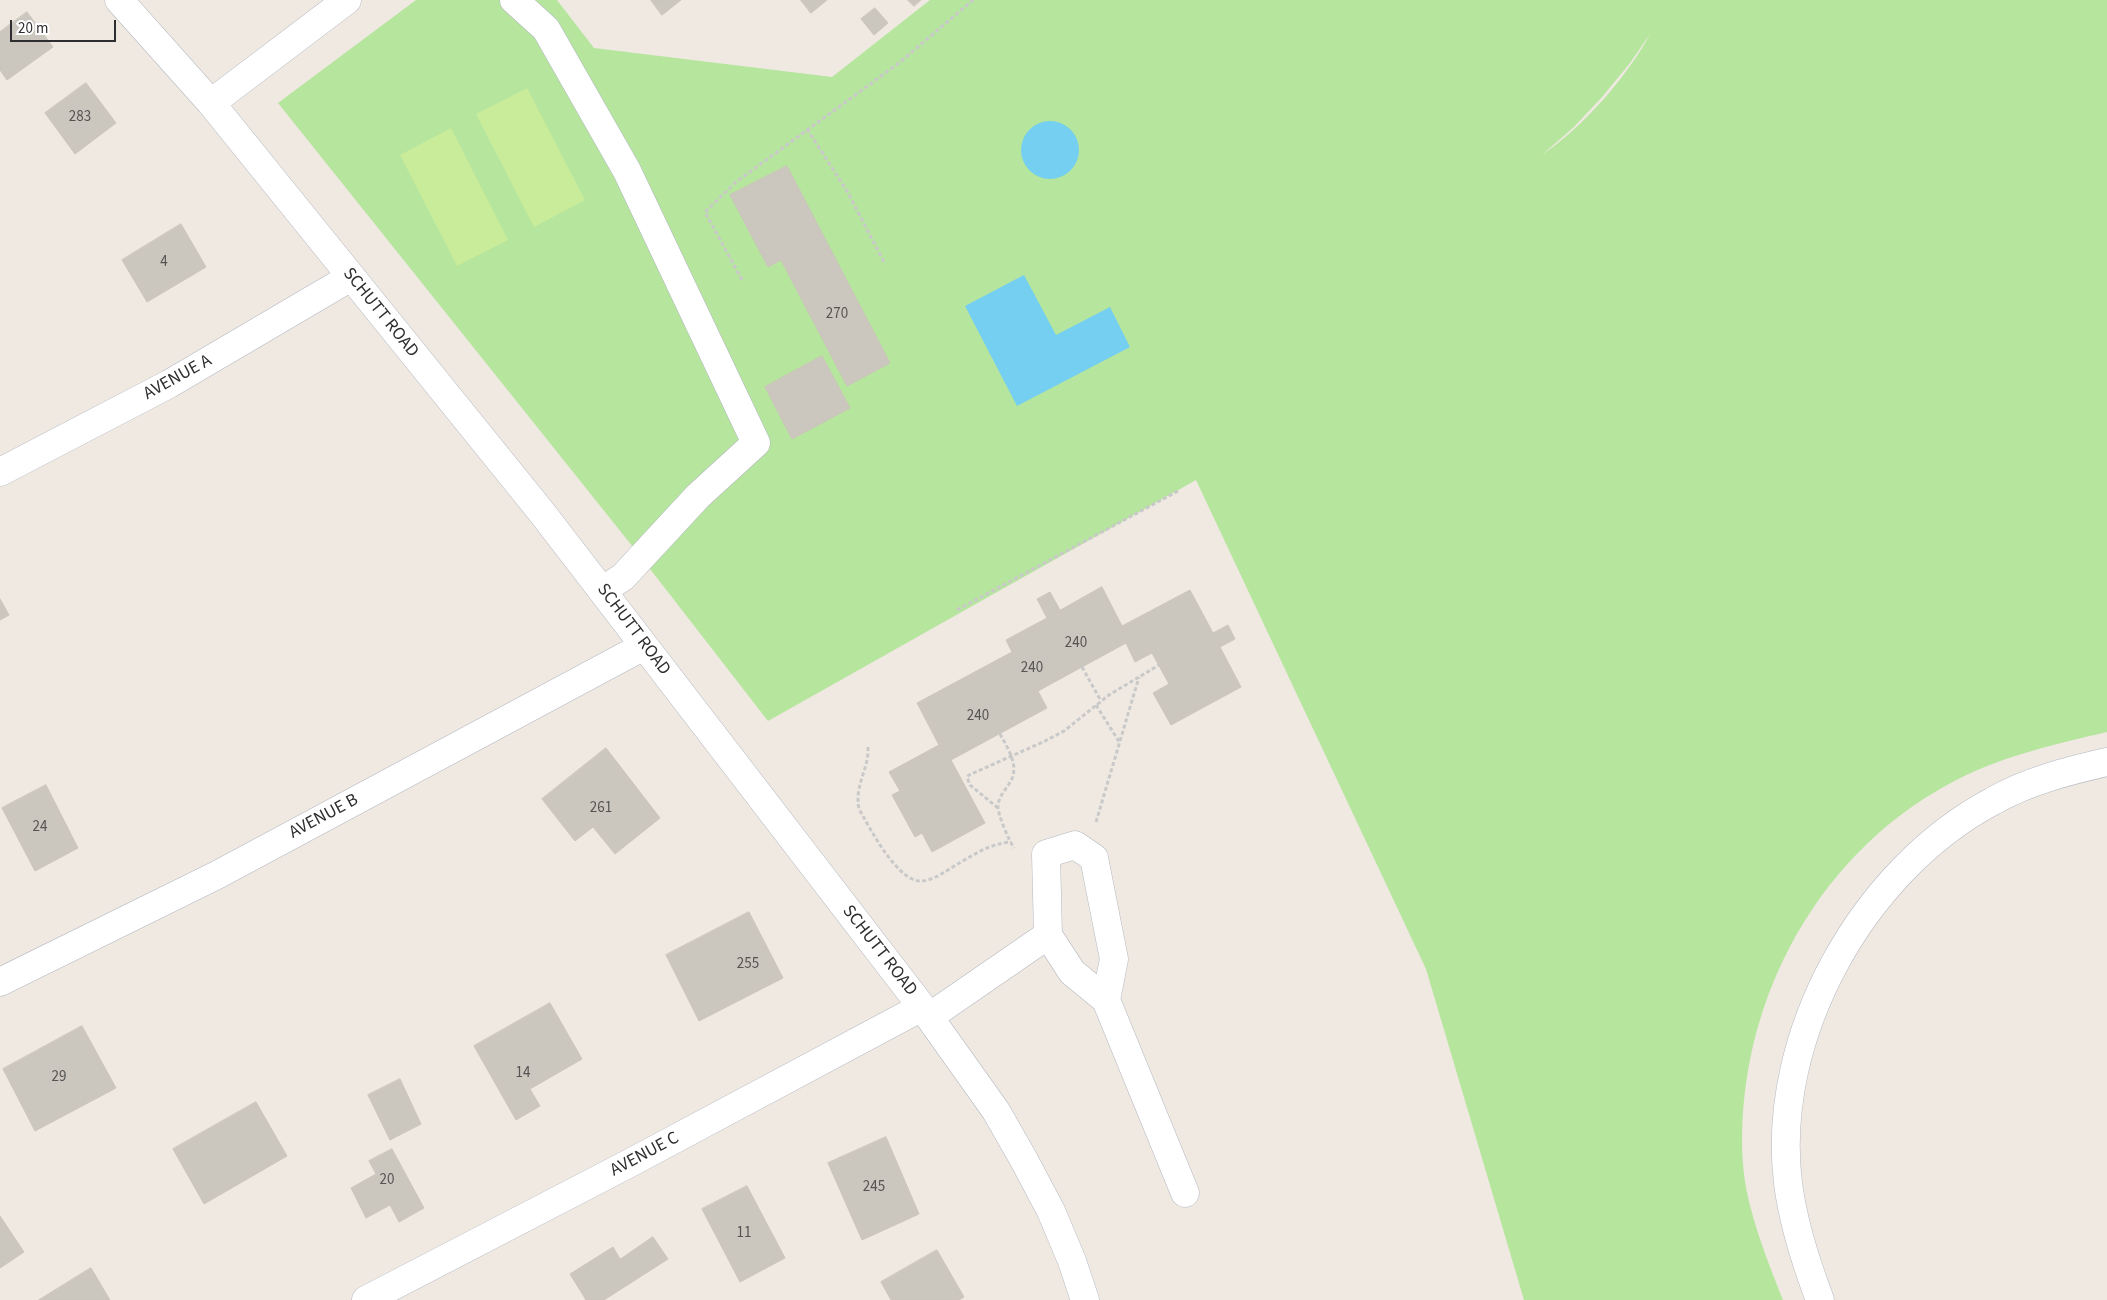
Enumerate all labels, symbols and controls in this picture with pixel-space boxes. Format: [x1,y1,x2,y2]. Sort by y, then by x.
scale bar [12,10,119,42]
text: 20 m [18,18,48,39]
house number: 283 [69,109,91,127]
house number: 4 [160,254,168,272]
street label: SCHUTT ROAD [337,264,423,362]
house number: 270 [826,306,848,324]
street label: AVENUE A [140,351,216,405]
street label: SCHUTT ROAD [592,580,674,680]
house number: 240 [1065,635,1087,653]
house number: 240 [1021,660,1043,678]
house number: 240 [967,708,989,726]
street label: AVENUE B [286,790,362,844]
house number: 261 [590,800,612,818]
house number: 24 [33,819,47,837]
street label: SCHUTT ROAD [837,901,921,1001]
house number: 255 [737,956,759,974]
house number: 14 [516,1065,530,1083]
house number: 29 [52,1069,66,1087]
street label: AVENUE C [607,1128,683,1182]
house number: 20 [380,1172,394,1190]
house number: 245 [863,1179,885,1197]
house number: 11 [737,1225,751,1243]

